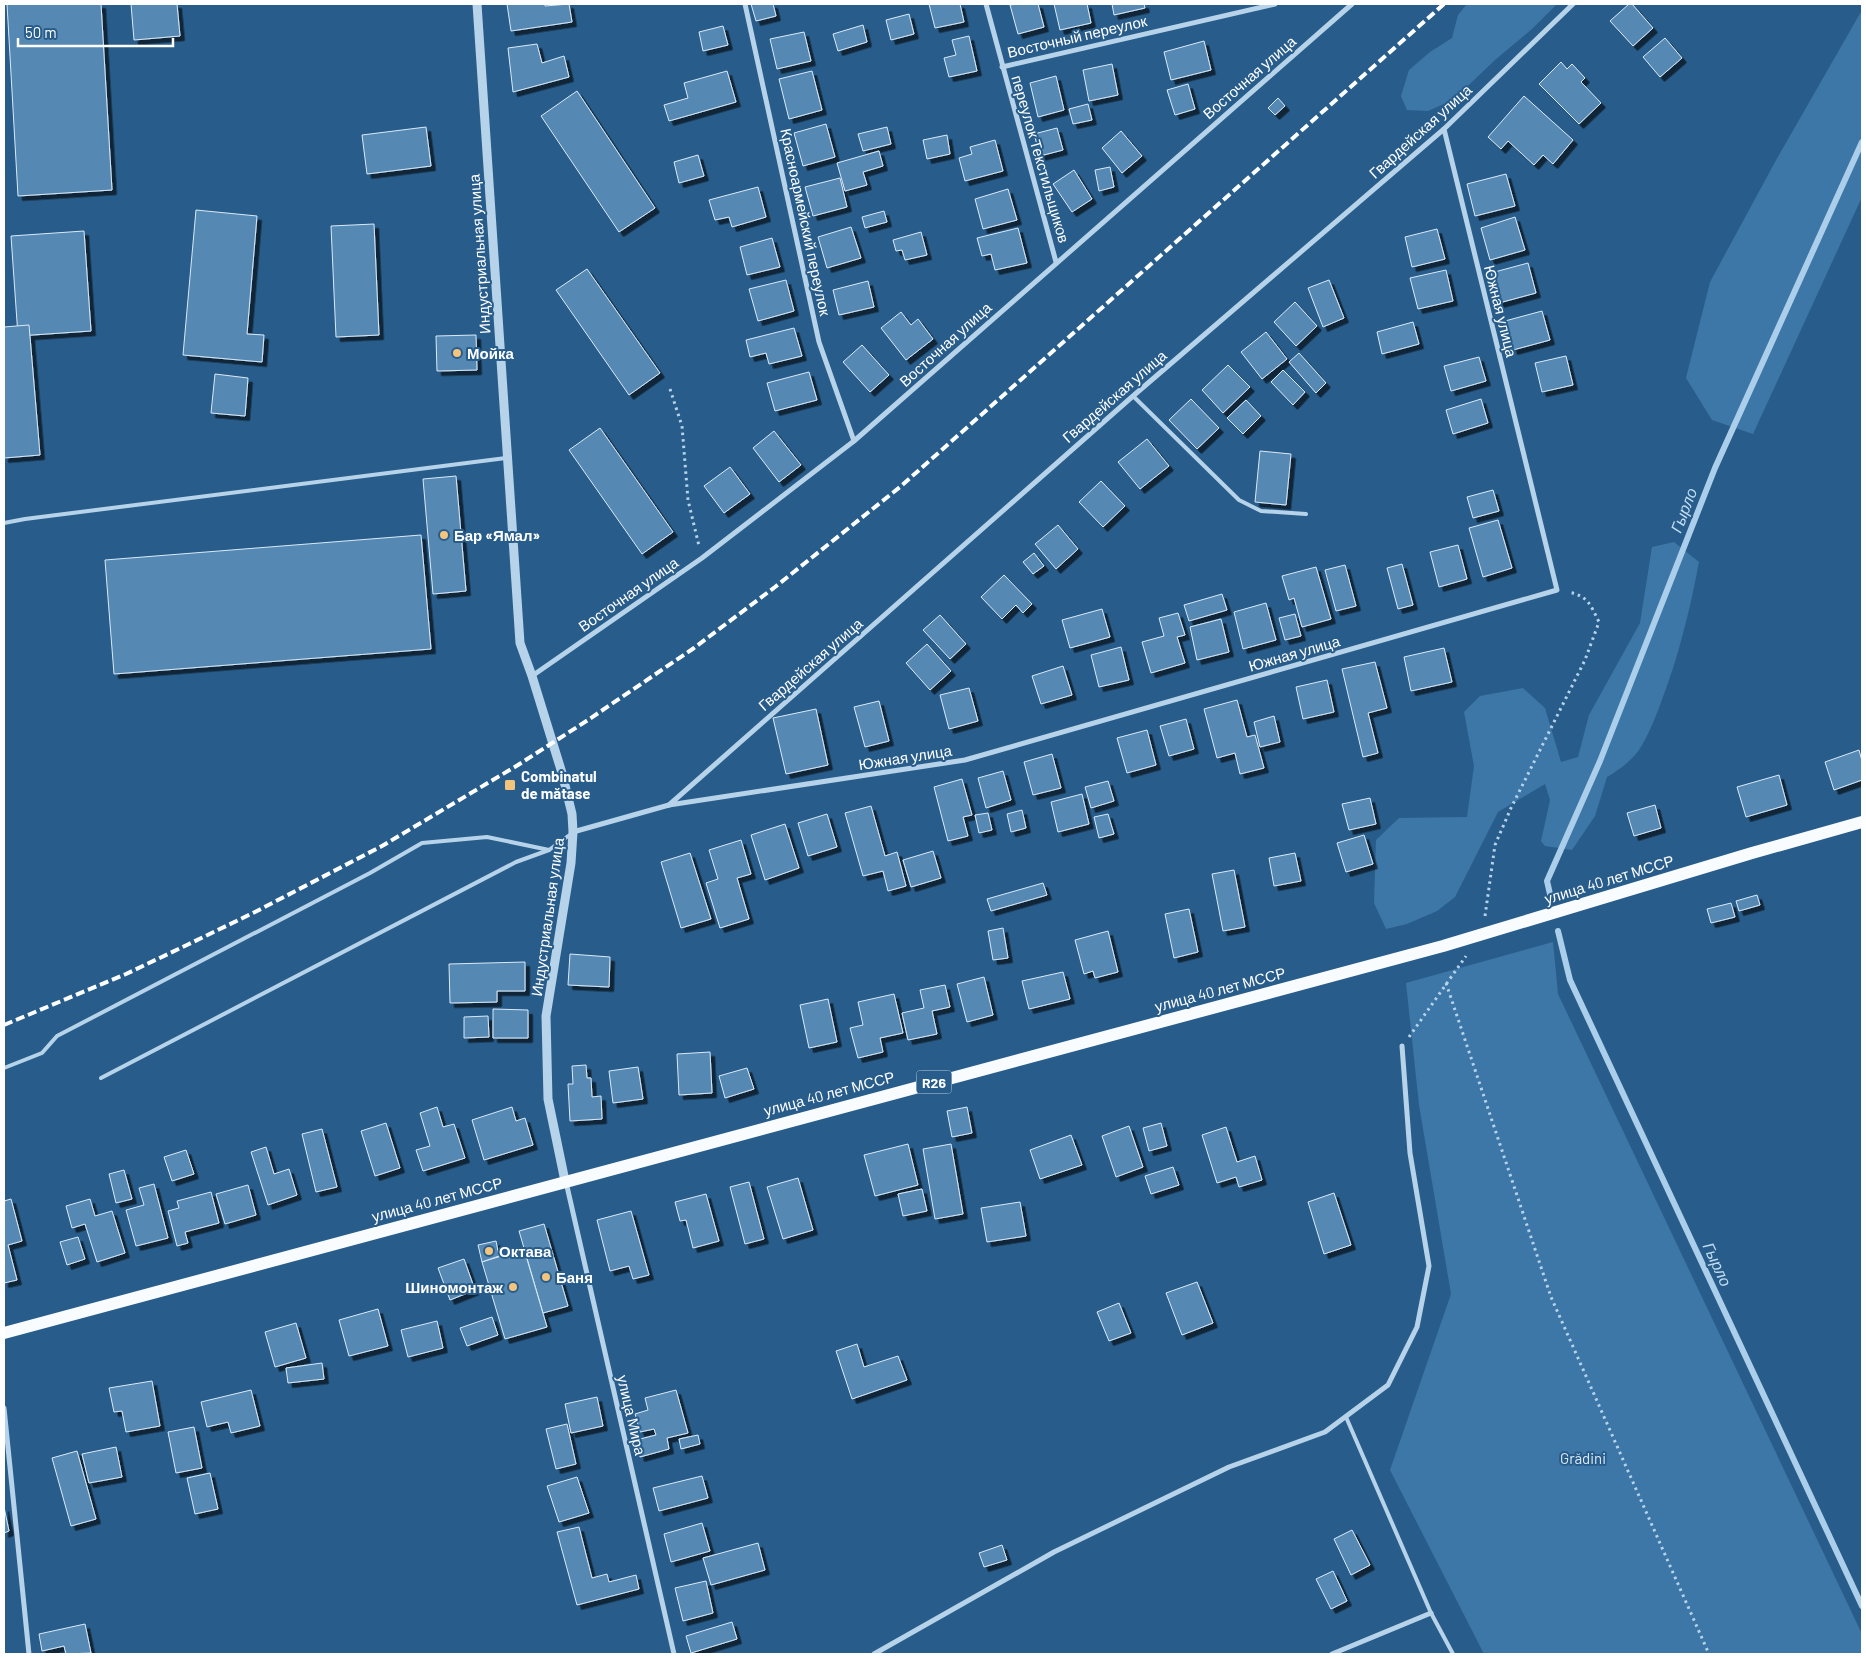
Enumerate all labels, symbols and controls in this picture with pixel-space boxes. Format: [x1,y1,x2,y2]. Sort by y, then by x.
street label: Восточный переулок [1005,11,1149,61]
scale bar [18,15,172,47]
text: 50 m [25,23,57,41]
street label: Восточная улица [1199,31,1300,122]
street label: переулок Текстильщиков [1008,73,1074,245]
street label: Гвардейская улица [1365,80,1476,182]
street label: Красноармейский переулок [777,127,835,318]
street label: Индустриальная улица [464,173,494,335]
street label: Южная улица [1481,263,1521,359]
street label: Восточная улица [895,298,995,390]
place label: Мойка [467,344,514,362]
street label: Гвардейская улица [1058,345,1170,446]
marker: Мойка [451,347,463,359]
water label: Гырло [1666,485,1700,535]
place label: Бар «Ямал» [454,526,540,544]
marker: Бар «Ямал» [438,529,450,541]
street label: Восточная улица [575,553,682,635]
street label: Гвардейская улица [754,613,866,714]
street label: Южная улица [1246,631,1342,675]
street label: Южная улица [857,741,954,773]
place label: Combinatul de mătase [521,767,597,802]
marker: Combinatul de mătase [503,778,517,792]
street label: Индустриальная улица [527,836,567,998]
street label: улица 40 лет МССР [1542,851,1676,907]
street label: улица 40 лет МССР [1153,963,1287,1015]
street label: улица 40 лет МССР [762,1067,896,1119]
road number: R26 [916,1070,952,1094]
street label: улица 40 лет МССР [370,1173,504,1225]
water label: Гырло [1700,1239,1736,1289]
place label: Октава [499,1242,552,1260]
marker: Октава [483,1245,495,1257]
place label: Баня [556,1268,593,1286]
marker: Баня [540,1271,552,1283]
place label: Шиномонтаж [405,1278,503,1296]
marker: Шиномонтаж [507,1281,519,1293]
street label: улица Мира [614,1373,650,1458]
park label: Grădini [1560,1449,1606,1467]

